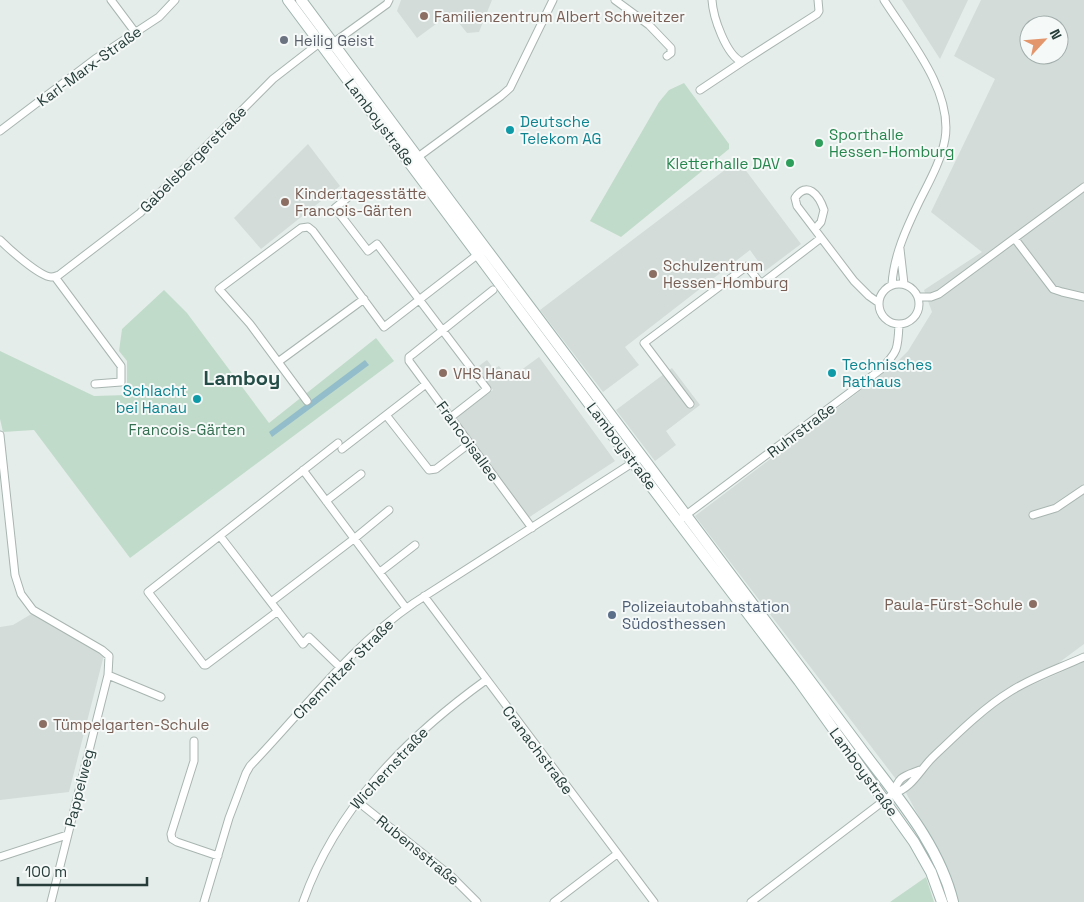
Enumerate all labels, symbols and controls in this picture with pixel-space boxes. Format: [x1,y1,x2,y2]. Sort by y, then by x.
place label: Familienzentrum Albert Schweitzer [434,7,685,26]
marker: Familienzentrum Albert Schweitzer [418,10,430,22]
north arrow [1019,15,1069,65]
street label: Karl-Marx-Straße [33,22,145,110]
text: N [1046,26,1066,42]
place label: Heilig Geist [294,31,374,50]
marker: Heilig Geist [278,34,290,46]
street label: Lamboystraße [341,74,419,170]
street label: Gabelsbergerstraße [136,101,251,216]
place label: Deutsche Telekom AG [520,112,601,148]
marker: Deutsche Telekom AG [504,124,516,136]
place label: Sporthalle Hessen-Homburg [829,125,954,161]
marker: Sporthalle Hessen-Homburg [813,137,825,149]
place label: Kletterhalle DAV [666,154,780,173]
marker: Kletterhalle DAV [784,157,796,169]
place label: Kindertagesstätte Francois-Gärten [295,184,427,220]
marker: Kindertagesstätte Francois-Gärten [279,196,291,208]
place label: Schulzentrum Hessen-Homburg [663,256,788,292]
marker: Schulzentrum Hessen-Homburg [647,268,659,280]
place label: Technisches Rathaus [842,355,932,391]
place label: VHS Hanau [453,364,530,383]
district label: Lamboy [204,365,280,391]
marker: VHS Hanau [437,367,449,379]
marker: Technisches Rathaus [826,367,838,379]
place label: Schlacht bei Hanau [116,381,187,417]
marker: Schlacht bei Hanau [191,393,203,405]
street label: Francoisallee [432,397,504,485]
street label: Lamboystraße [583,398,661,494]
street label: Ruhrstraße [763,398,839,462]
park label: Francois-Gärten [129,420,245,439]
place label: Paula-Fürst-Schule [885,595,1023,614]
place label: Polizeiautobahnstation Südosthessen [622,597,789,633]
marker: Paula-Fürst-Schule [1027,598,1039,610]
marker: Polizeiautobahnstation Südosthessen [606,609,618,621]
street label: Chemnitzer Straße [289,615,397,723]
street label: Cranachstraße [498,702,578,798]
place label: Tümpelgarten-Schule [53,715,209,734]
marker: Tümpelgarten-Schule [37,718,49,730]
street label: Wichernstraße [346,723,432,813]
street label: Lamboystraße [826,724,903,820]
street label: Pappelweg [60,747,98,829]
street label: Rubensstraße [373,811,463,889]
scale bar [18,854,146,886]
text: 100 m [25,862,67,881]

